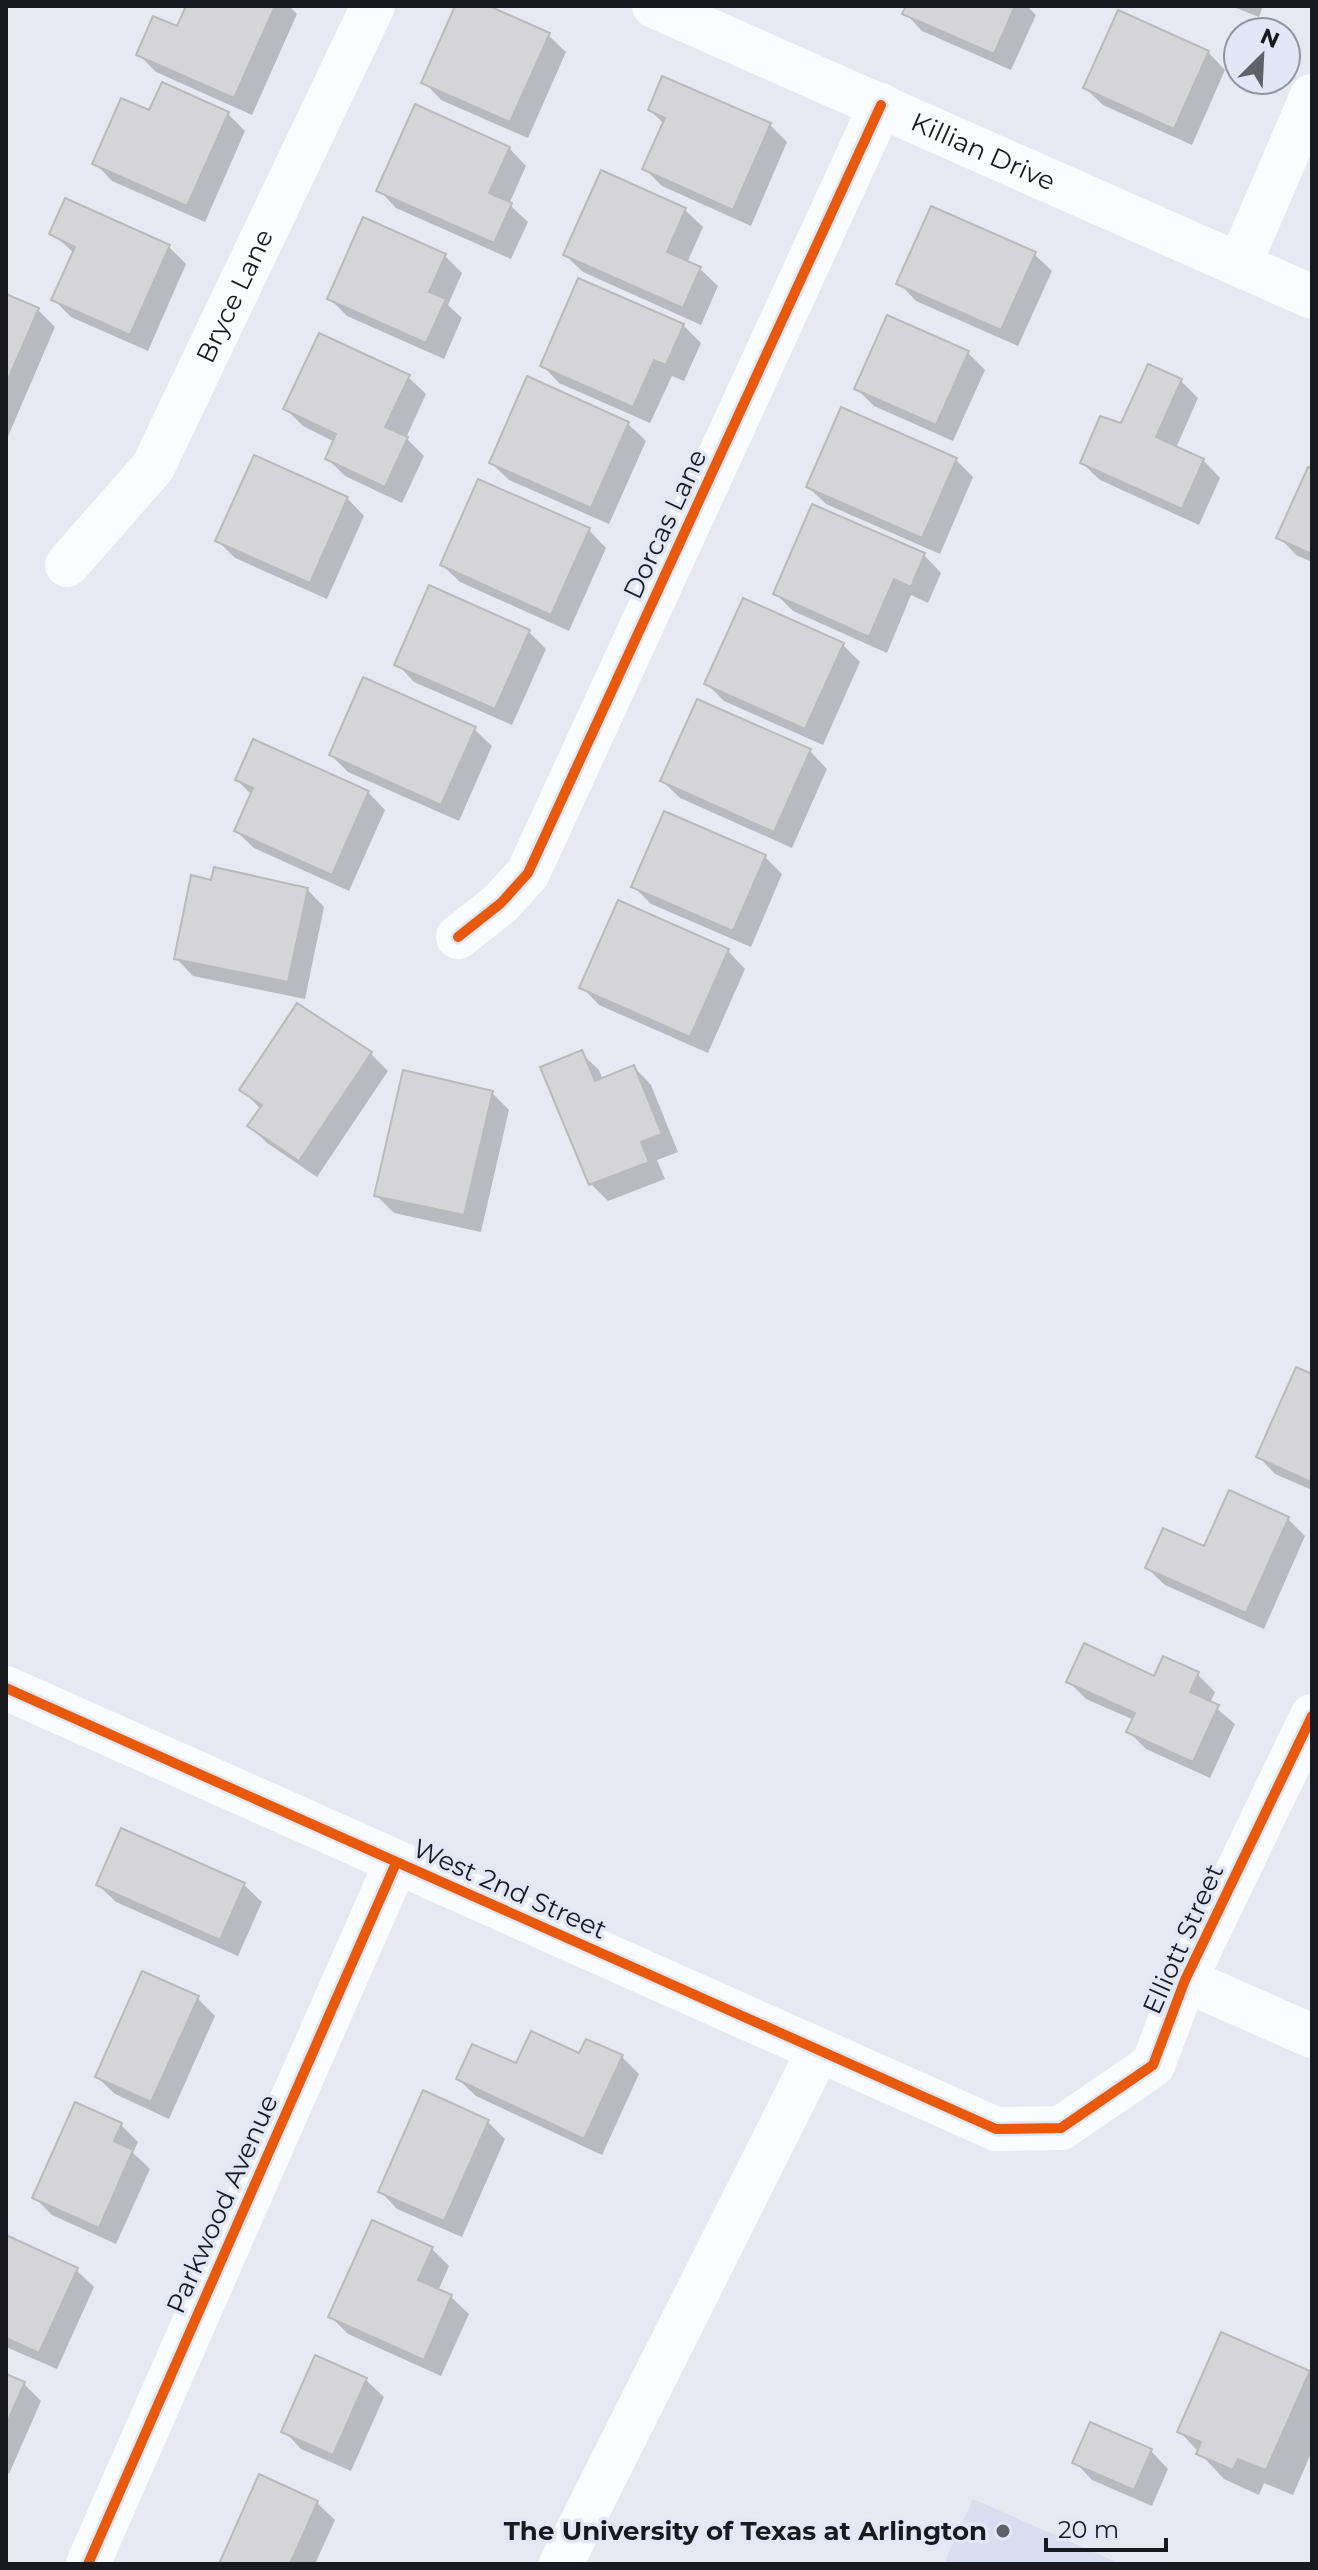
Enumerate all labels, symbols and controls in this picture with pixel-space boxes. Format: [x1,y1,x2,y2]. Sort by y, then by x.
north arrow [1222,16,1302,96]
text: N [1256,22,1284,54]
street label: Killian Drive [906,106,1060,197]
street label: Bryce Lane [189,224,280,368]
street label: Dorcas Lane [616,444,714,604]
street label: West 2nd Street [408,1832,612,1946]
street label: Elliott Street [1136,1859,1230,2019]
street label: Parkwood Avenue [159,2090,285,2318]
scale bar [1046,2502,1166,2552]
place label: The University of Texas at Arlington [504,2515,987,2547]
text: 20 m [1058,2515,1119,2544]
marker: The University of Texas at Arlington [994,2522,1012,2540]

